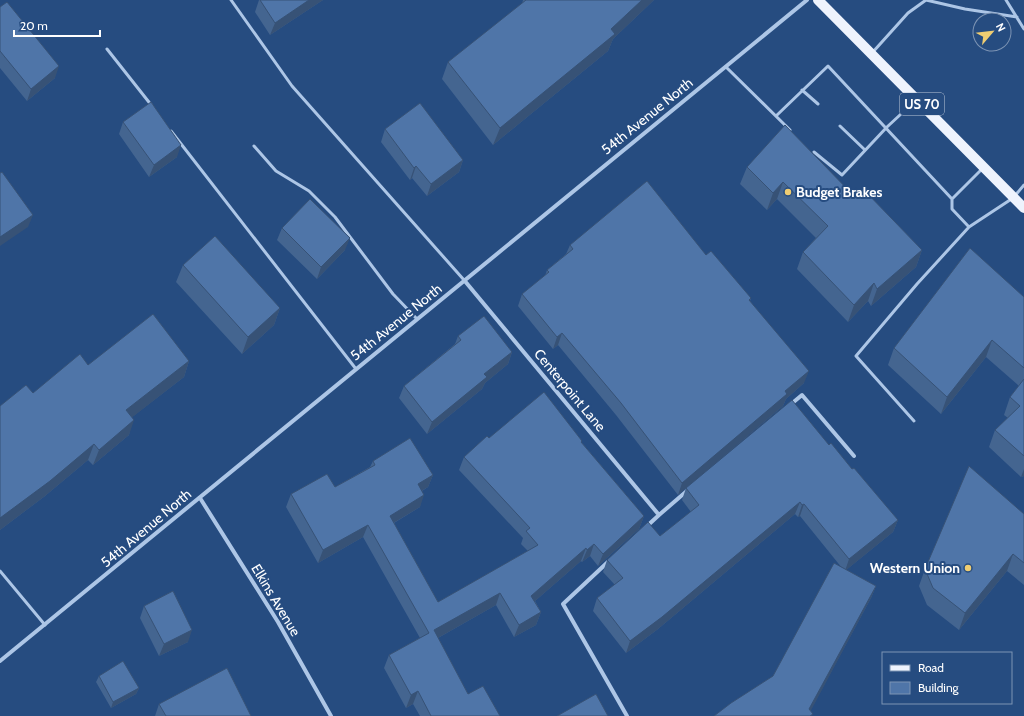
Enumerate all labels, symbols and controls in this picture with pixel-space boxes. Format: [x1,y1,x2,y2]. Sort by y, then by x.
scale bar [14,12,100,38]
north arrow [972,12,1012,52]
text: 20 m [20,18,48,33]
text: N [993,21,1009,34]
street label: 54th Avenue North [598,74,696,158]
road number: US 70 [900,93,944,115]
place label: Budget Brakes [796,183,882,201]
marker: Budget Brakes [783,187,793,197]
street label: 54th Avenue North [347,280,445,364]
street label: Centerpoint Lane [530,345,610,435]
street label: 54th Avenue North [97,485,195,571]
place label: Western Union [870,559,960,577]
street label: Elkins Avenue [247,560,305,640]
marker: Western Union [963,563,973,573]
legend [882,652,1012,704]
text: Road [918,660,944,675]
text: Building [918,680,960,695]

